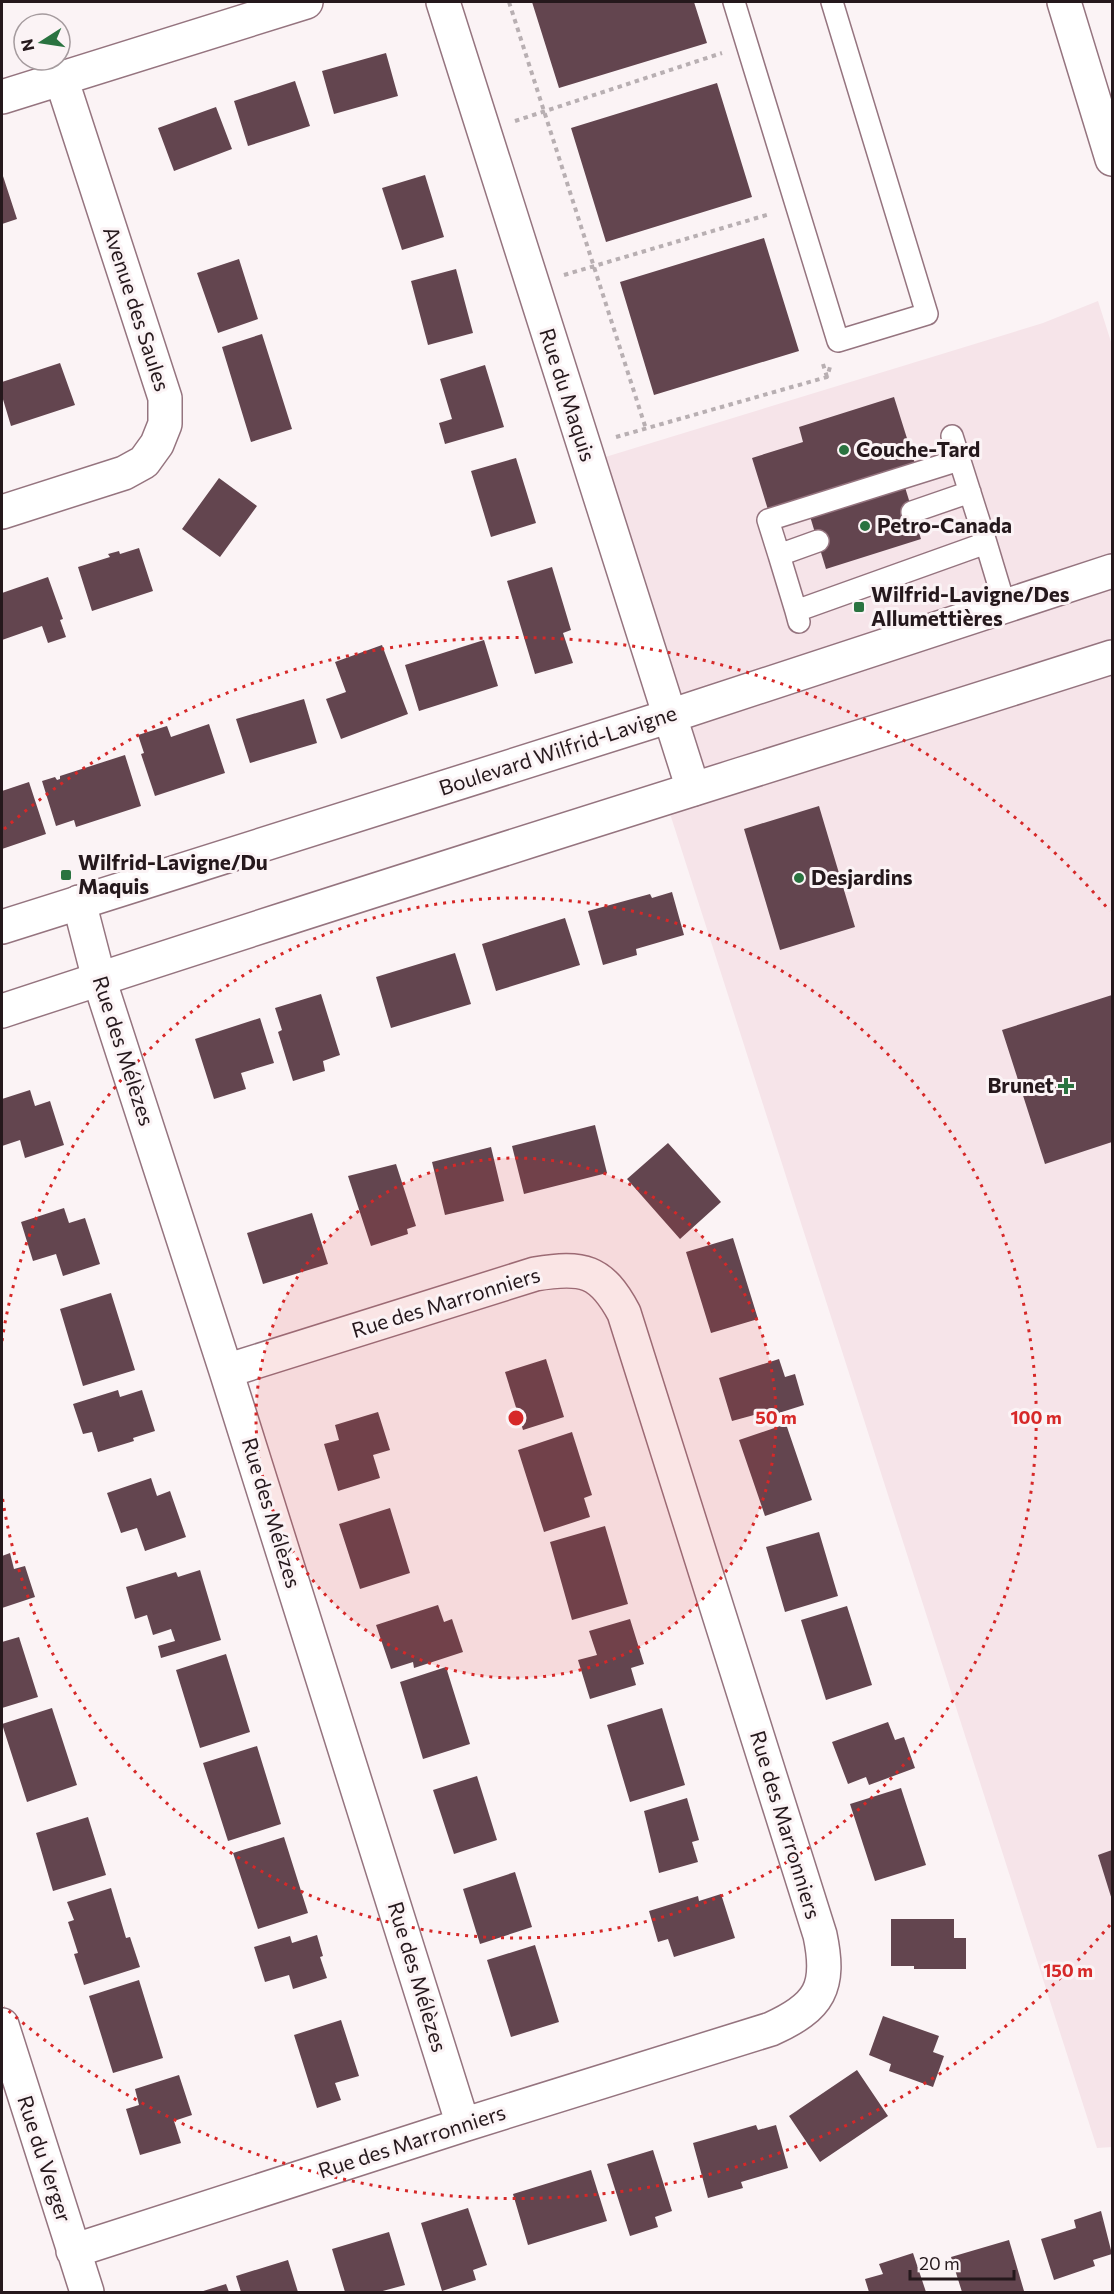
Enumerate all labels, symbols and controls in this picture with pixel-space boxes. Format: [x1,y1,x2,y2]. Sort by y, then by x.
north arrow [12,12,72,72]
text: N [16,37,37,53]
street label: Avenue des Saules [99,223,176,394]
street label: Rue du Maquis [535,325,602,464]
place label: Couche-Tard [856,436,980,461]
marker: Couche-Tard [837,443,851,457]
place label: Petro-Canada [877,512,1012,537]
marker: Petro-Canada [858,519,872,533]
place label: Wilfrid-Lavigne/Des Allumettières [871,581,1070,630]
marker: Wilfrid-Lavigne/Des Allumettières [852,600,866,614]
street label: Boulevard Wilfrid-Lavigne [436,699,680,800]
place label: Wilfrid-Lavigne/Du Maquis [78,849,268,898]
place label: Desjardins [811,864,913,889]
marker: Wilfrid-Lavigne/Du Maquis [59,868,73,882]
marker: Desjardins [792,871,806,885]
street label: Rue des Mélèzes [88,972,160,1129]
place label: Brunet [987,1072,1054,1097]
marker: Brunet [1059,1079,1073,1093]
street label: Rue des Marronniers [348,1261,543,1342]
text: 50 m [755,1406,797,1428]
text: 100 m [1010,1406,1062,1428]
centre of rings [506,1408,526,1428]
street label: Rue des Mélèzes [238,1434,307,1591]
street label: Rue des Marronniers [746,1727,827,1922]
street label: Rue des Mélèzes [384,1898,453,2055]
text: 150 m [1043,1959,1093,1981]
street label: Rue du Verger [13,2092,78,2225]
street label: Rue des Marronniers [315,2098,508,2183]
scale bar [910,2243,1014,2281]
text: 20 m [919,2252,960,2274]

